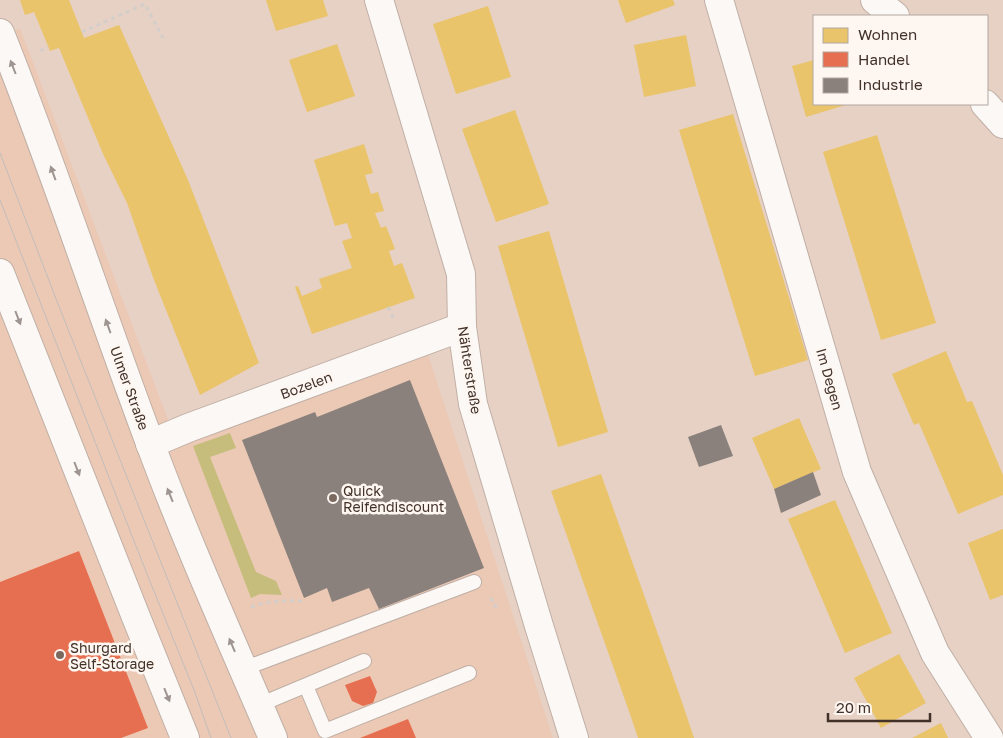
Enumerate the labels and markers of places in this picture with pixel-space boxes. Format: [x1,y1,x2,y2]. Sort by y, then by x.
place label: Quick Reifendiscount [343,482,444,515]
marker: Quick Reifendiscount [327,492,339,504]
place label: Shurgard Self-Storage [70,639,154,672]
marker: Shurgard Self-Storage [54,649,66,661]

